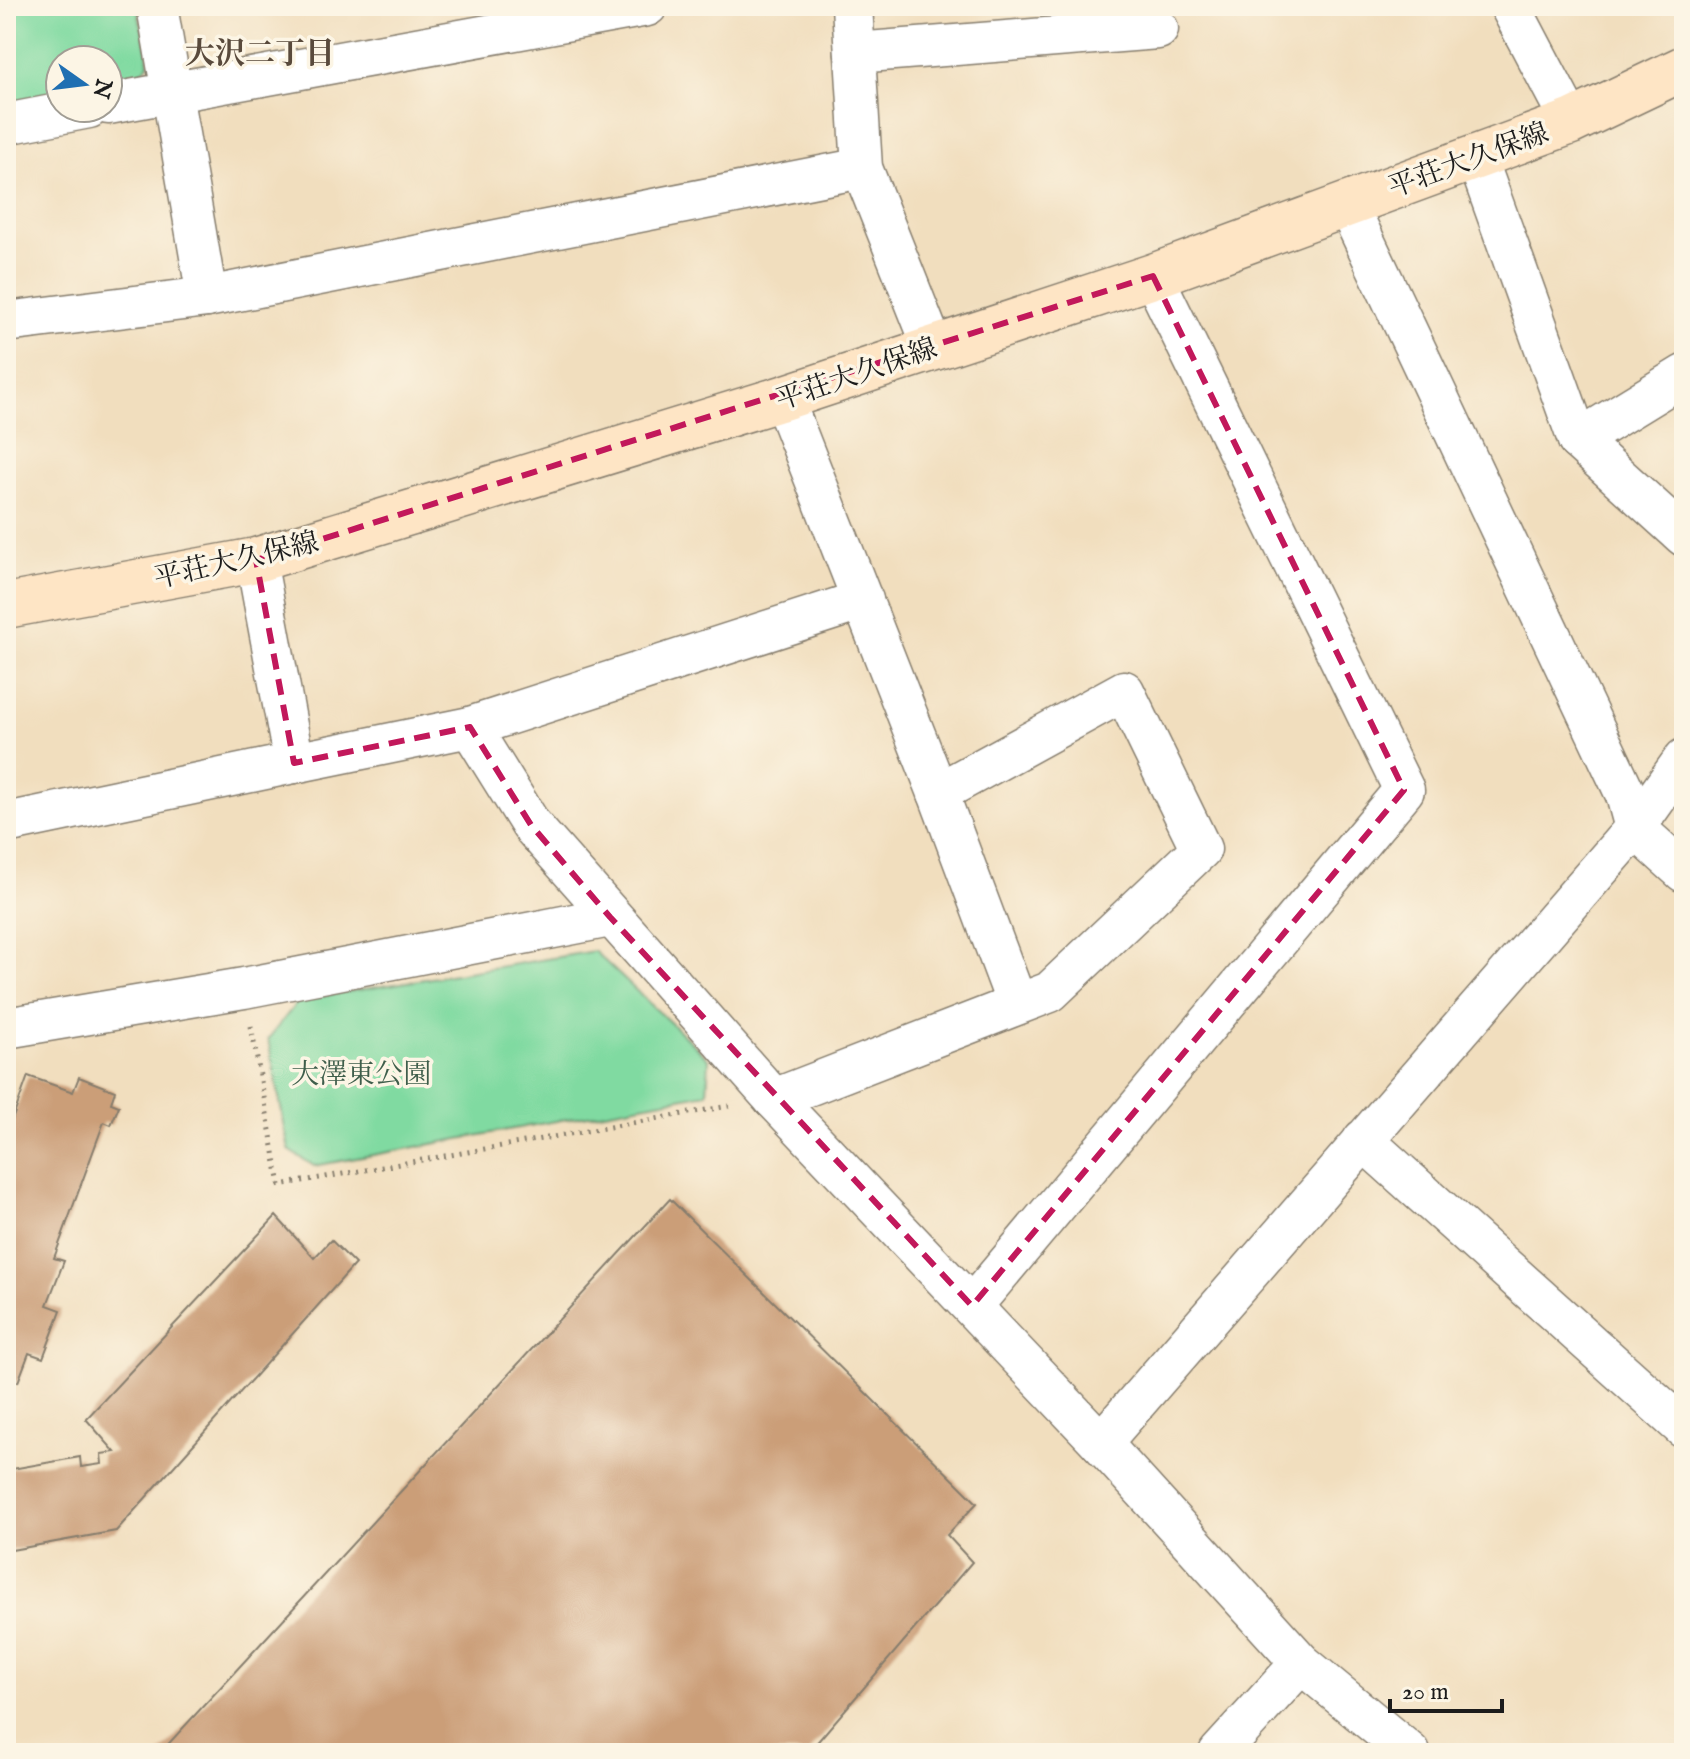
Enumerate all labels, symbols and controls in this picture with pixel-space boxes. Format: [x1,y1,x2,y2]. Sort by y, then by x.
district label: 大沢二丁目 [185,36,335,74]
north arrow [44,44,124,124]
text: N [86,75,118,101]
street label: 平荘大久保線 [1384,116,1554,207]
street label: 平荘大久保線 [772,331,942,419]
street label: 平荘大久保線 [151,525,322,597]
park label: 大澤東公園 [291,1058,431,1093]
scale bar [1390,1663,1502,1713]
text: 20 m [1402,1677,1449,1708]

